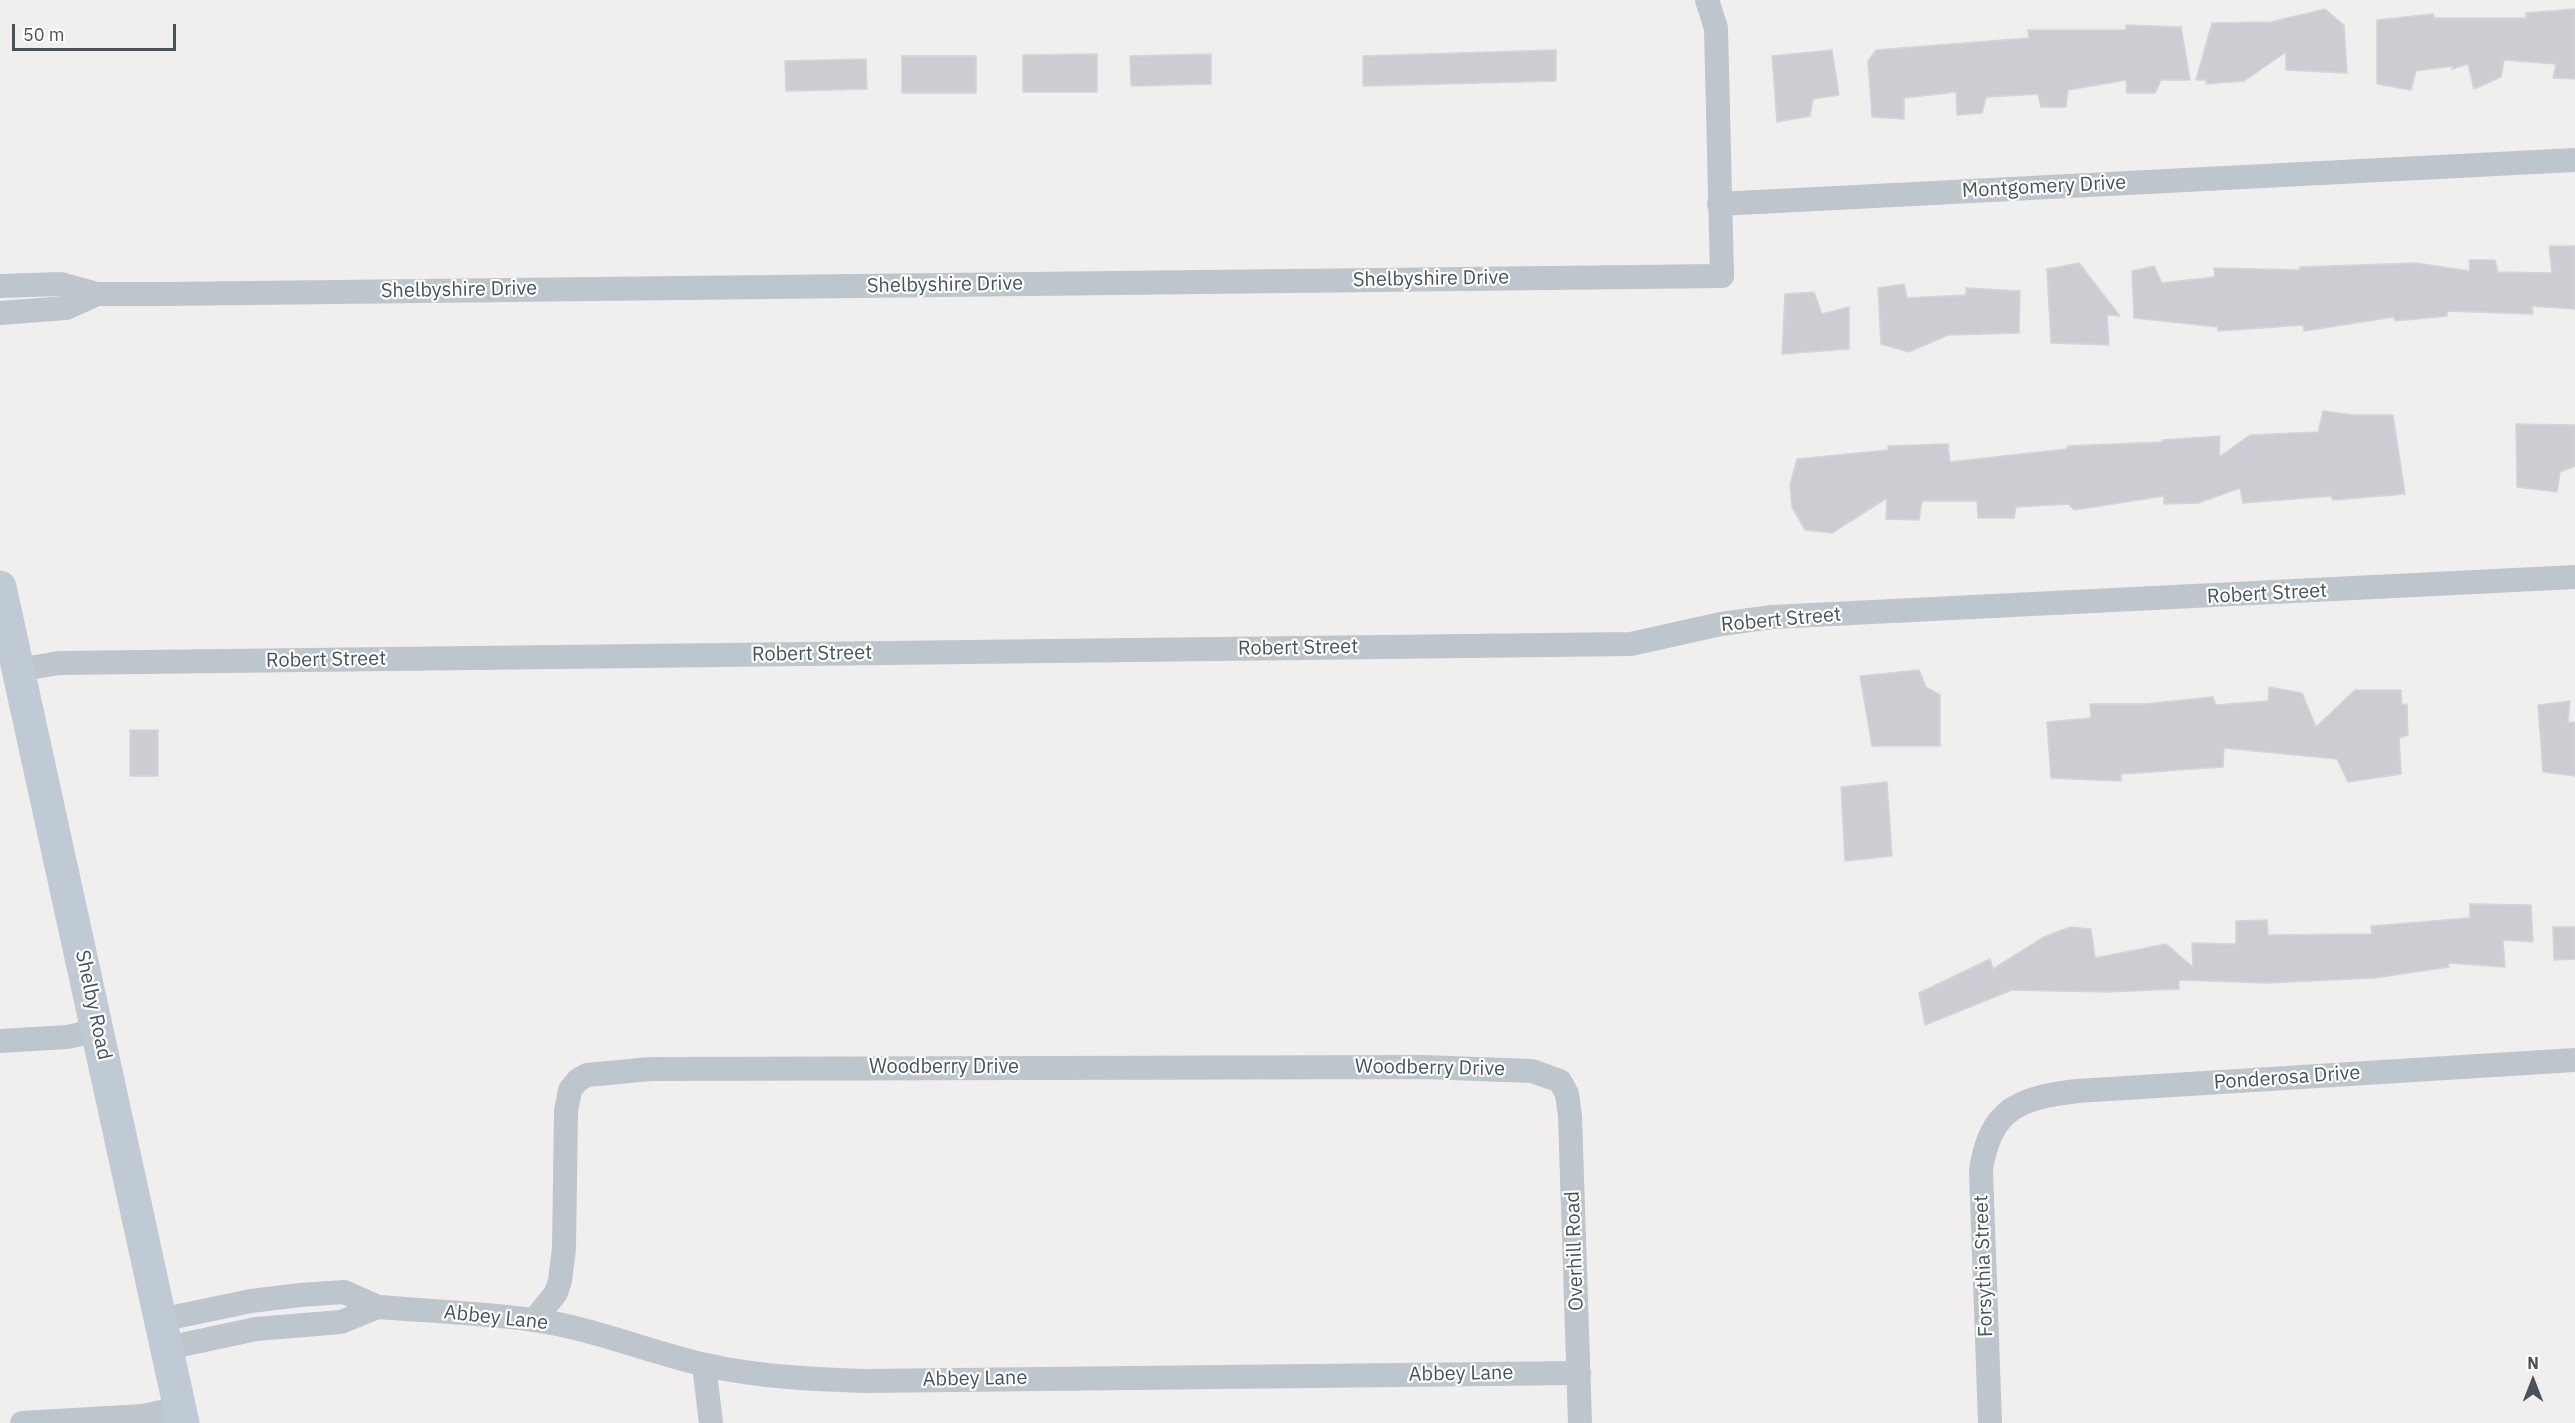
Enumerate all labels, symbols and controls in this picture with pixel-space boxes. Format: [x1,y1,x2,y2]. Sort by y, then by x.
scale bar [15,12,178,50]
text: 50 m [23,23,65,46]
street label: Montgomery Drive [1961,171,2127,203]
street label: Shelbyshire Drive [1353,266,1509,292]
street label: Shelbyshire Drive [867,272,1023,298]
street label: Shelbyshire Drive [381,277,537,303]
street label: Robert Street [2206,579,2328,609]
street label: Robert Street [1720,603,1842,637]
street label: Robert Street [1238,635,1358,661]
street label: Robert Street [752,641,872,667]
street label: Robert Street [266,647,386,673]
street label: Shelby Road [70,948,116,1062]
street label: Woodberry Drive [869,1055,1019,1079]
street label: Woodberry Drive [1355,1055,1505,1081]
street label: Ponderosa Drive [2213,1061,2361,1095]
street label: Overhill Road [1561,1191,1589,1311]
street label: Forsythia Street [1970,1195,1998,1337]
street label: Abbey Lane [443,1301,549,1335]
north arrow [2503,1351,2563,1411]
text: N [2527,1353,2539,1373]
street label: Abbey Lane [1408,1361,1514,1387]
street label: Abbey Lane [922,1366,1028,1392]

